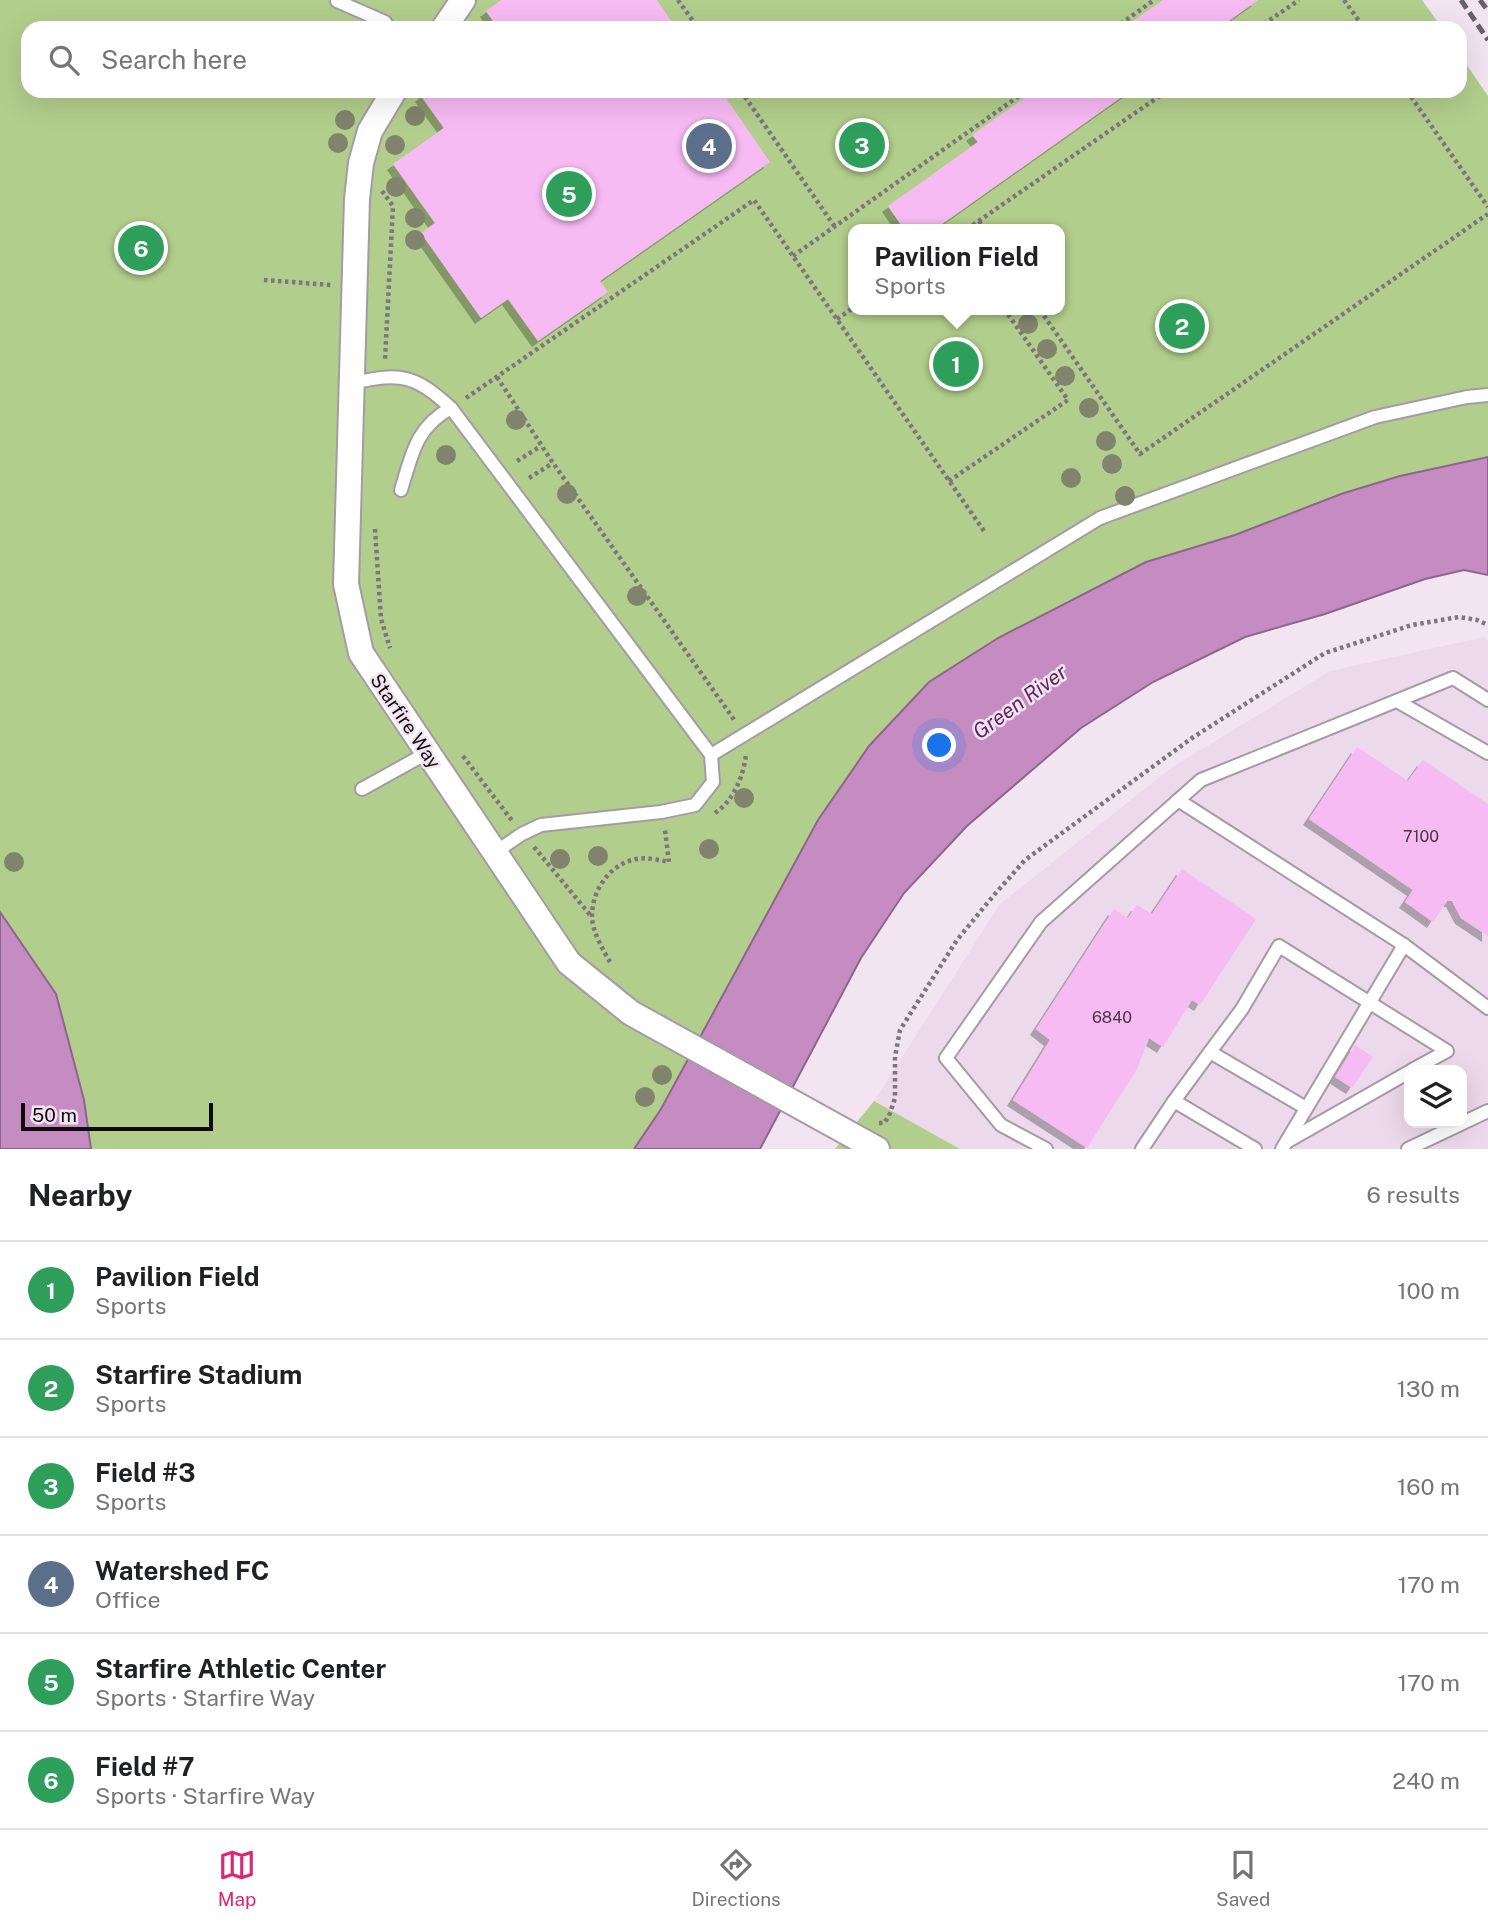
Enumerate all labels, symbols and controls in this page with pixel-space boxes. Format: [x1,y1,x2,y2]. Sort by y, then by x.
search box [21,21,1467,98]
icon: search [45,41,83,79]
text: Search here [101,44,247,75]
pin: 3 [839,119,885,171]
pin: 4 [686,120,732,172]
pin: 5 [546,168,592,220]
pin: 6 [118,222,164,274]
popup [848,224,1065,315]
text: Pavilion Field [874,241,1039,272]
text: Sports [874,272,946,299]
pin: 2 [1159,300,1205,352]
pin: 1 [933,338,979,390]
water label: Green River [968,658,1073,744]
street label: Starfire Way [366,669,446,773]
your location [922,728,956,762]
house number: 7100 [1403,827,1439,846]
house number: 6840 [1092,1008,1132,1027]
map controls [1404,1065,1467,1128]
button: layers [1404,1065,1467,1128]
scale bar [21,1100,214,1132]
text: 50 m [32,1104,77,1126]
text: Nearby [28,1177,132,1213]
text: 6 results [1367,1181,1460,1208]
text: Pavilion Field [95,1261,260,1292]
text: 1 [46,1277,56,1304]
text: 100 m [1397,1277,1460,1304]
text: Sports [95,1292,166,1319]
text: Starfire Stadium [95,1359,302,1390]
text: 2 [44,1375,58,1402]
text: 130 m [1397,1375,1460,1402]
text: Sports [95,1390,166,1417]
text: Field #3 [95,1457,196,1488]
text: 3 [43,1473,59,1500]
text: 160 m [1397,1473,1460,1500]
text: Sports [95,1488,166,1515]
text: Watershed FC [95,1555,270,1586]
text: 4 [43,1571,59,1598]
text: 170 m [1398,1571,1460,1598]
text: Office [95,1586,161,1613]
text: Starfire Athletic Center [95,1653,386,1684]
text: 5 [43,1669,59,1696]
text: 170 m [1398,1669,1460,1696]
text: Sports · Starfire Way [95,1684,315,1711]
text: Field #7 [95,1751,195,1782]
text: 6 [43,1767,59,1794]
text: 240 m [1392,1767,1460,1794]
text: Sports · Starfire Way [95,1782,315,1809]
tab: Map [218,1846,256,1910]
tab: Directions [691,1846,781,1910]
tab: Saved [1216,1846,1270,1910]

